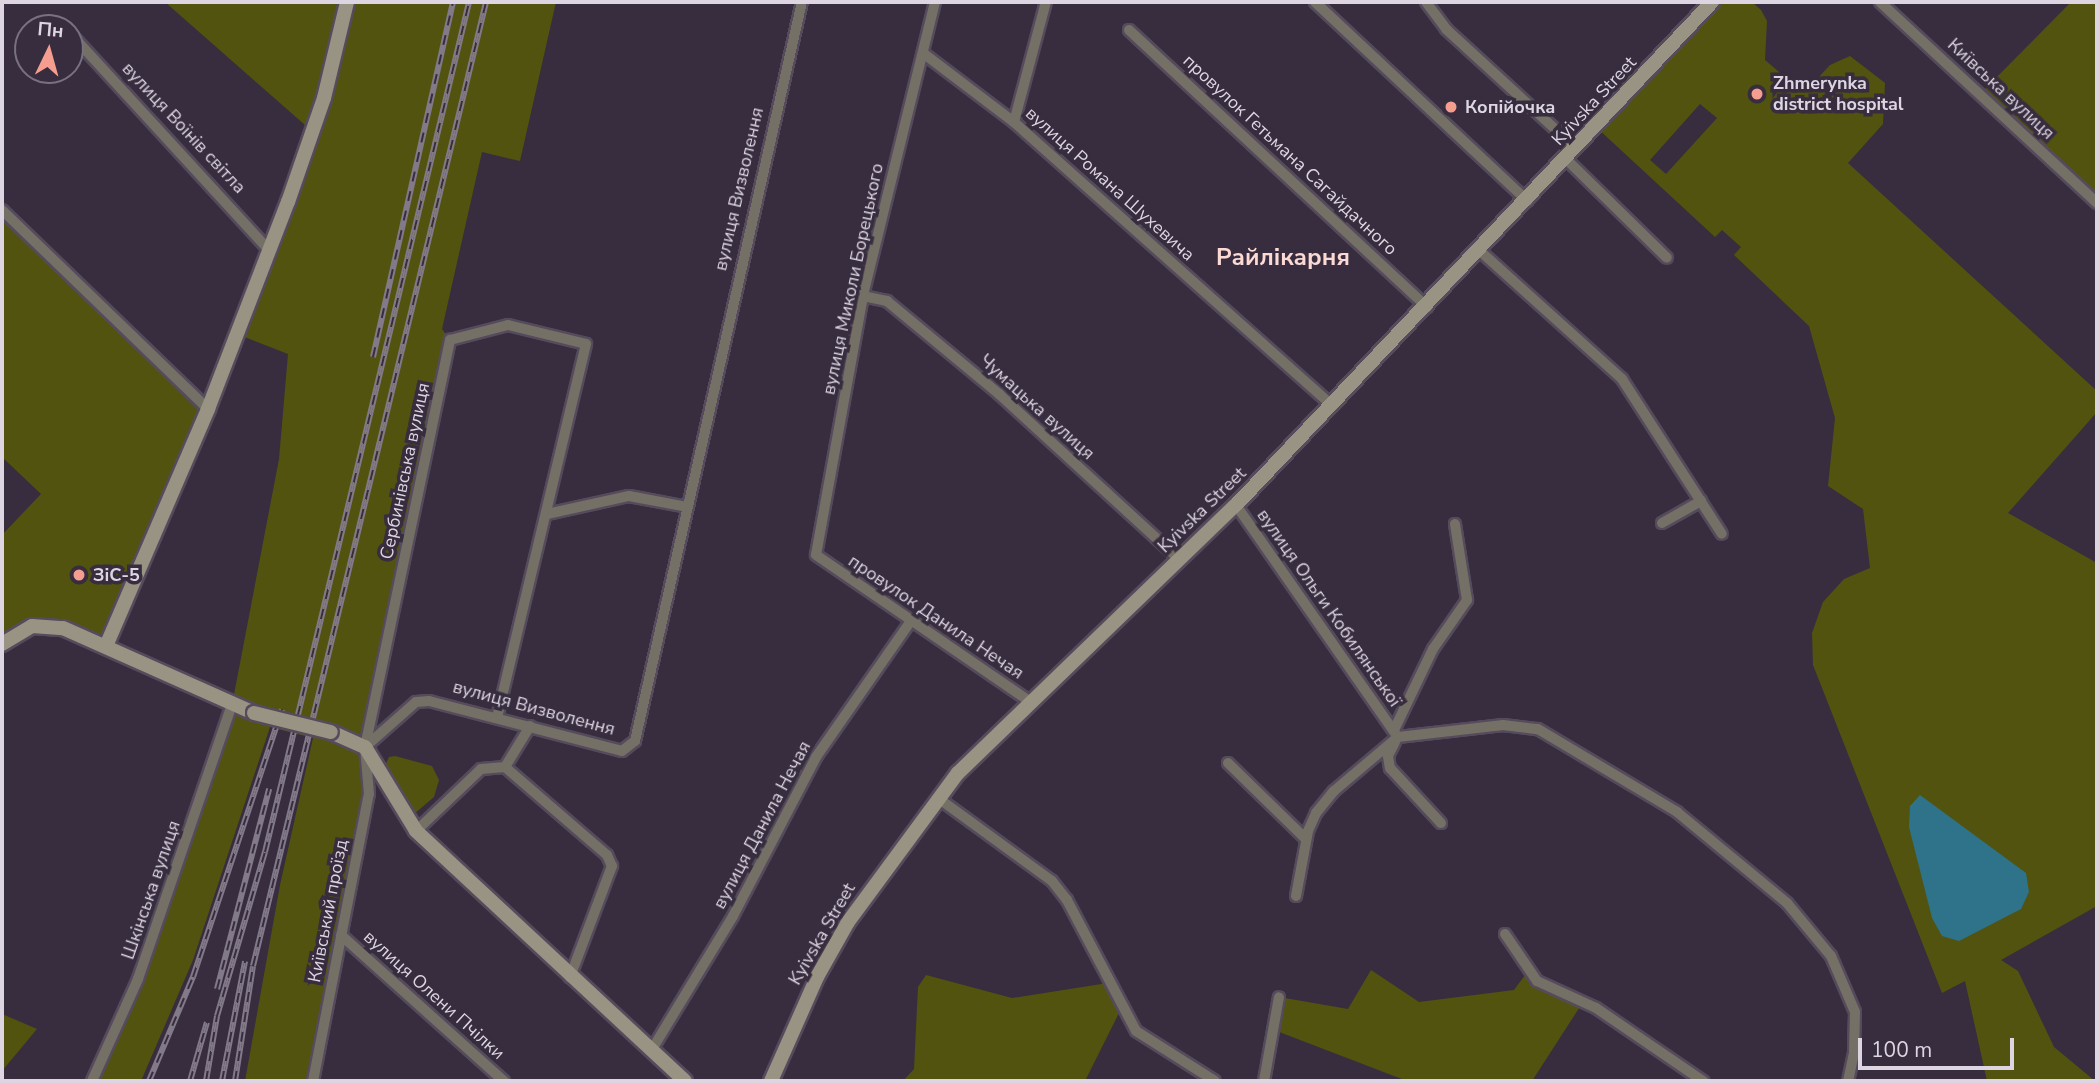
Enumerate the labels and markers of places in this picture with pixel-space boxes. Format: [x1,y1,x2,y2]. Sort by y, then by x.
place label: Zhmerynka district hospital [1773,73,1904,116]
marker: Zhmerynka district hospital [1747,84,1767,104]
place label: Копійочка [1465,96,1555,118]
marker: Копійочка [1443,99,1459,115]
place label: ЗіС-5 [93,564,140,586]
marker: ЗіС-5 [71,567,87,583]

